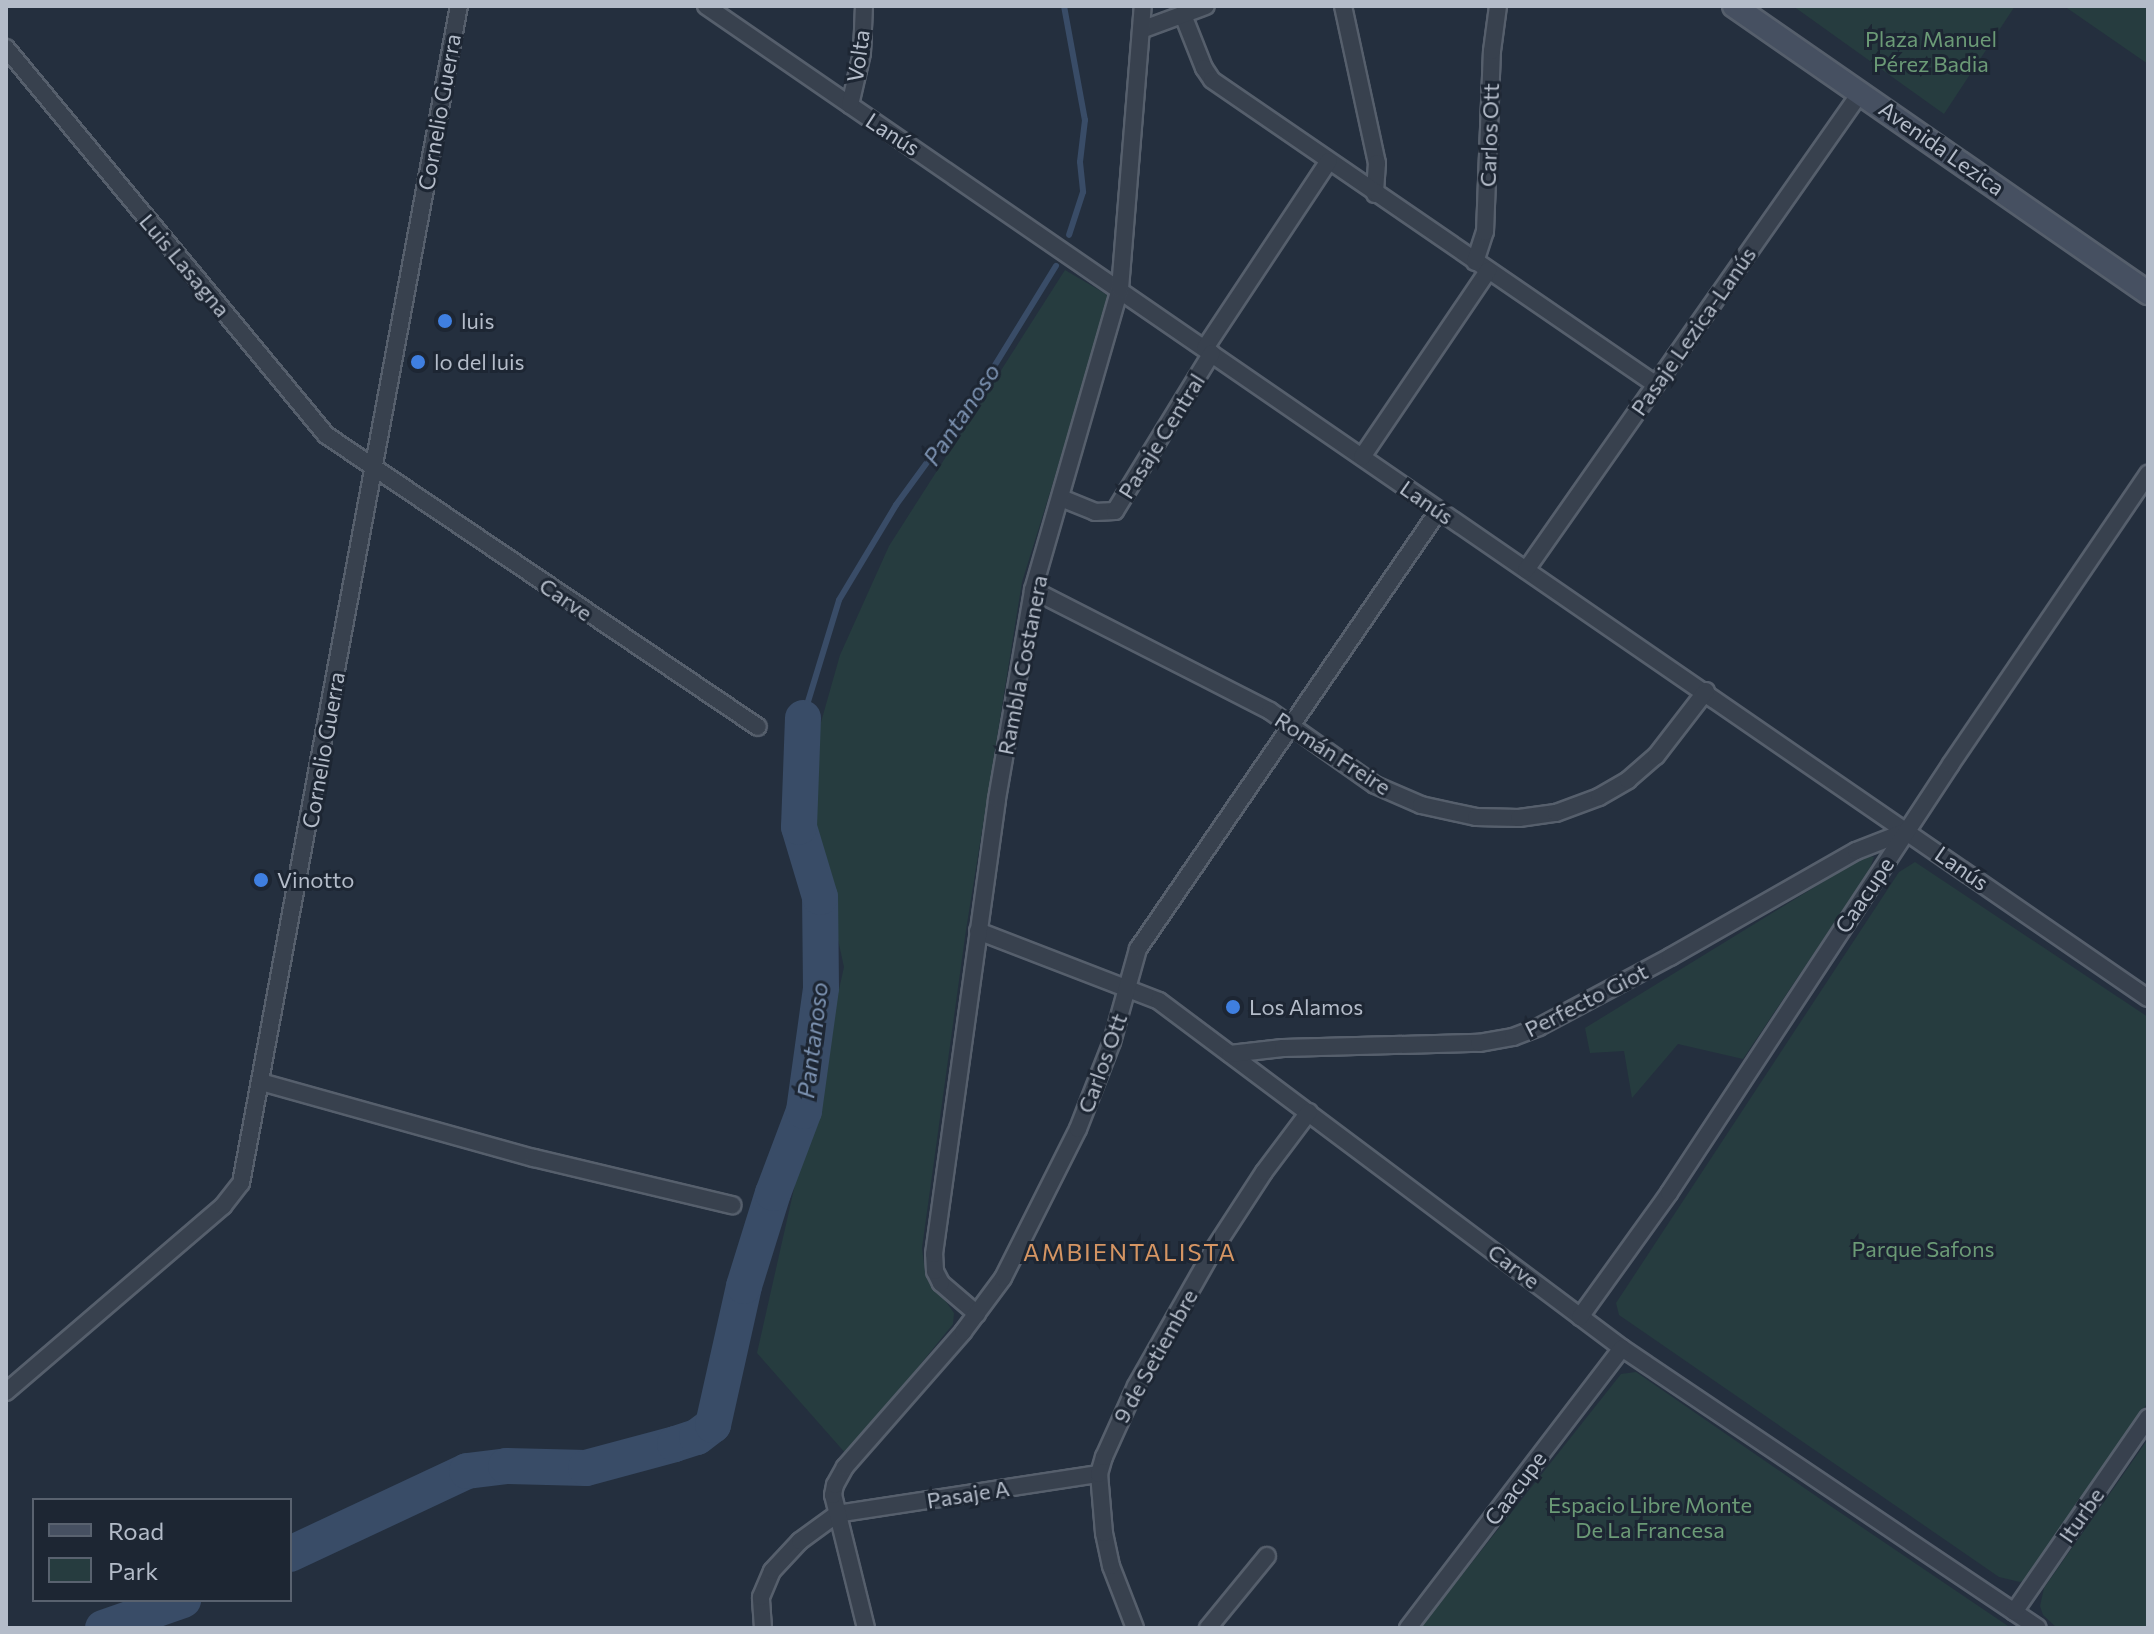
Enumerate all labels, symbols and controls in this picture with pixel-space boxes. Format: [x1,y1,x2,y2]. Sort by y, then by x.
park label: Plaza Manuel Pérez Badia [1865,25,1997,76]
street label: Volta [841,28,875,84]
street label: Cornelio Guerra [412,32,466,192]
street label: Carlos Ott [1474,83,1504,187]
street label: Avenida Lezica [1874,95,2010,201]
street label: Lanús [861,107,925,161]
street label: Luis Lasagna [134,208,236,322]
street label: Pasaje Lezica-Lanús [1625,242,1761,420]
place label: luis [461,308,495,334]
marker: luis [436,312,454,330]
place label: lo del luis [434,349,525,375]
marker: lo del luis [409,353,427,371]
water label: Pantanoso [916,358,1006,470]
street label: Pasaje Central [1112,369,1210,503]
street label: Lanús [1395,474,1459,530]
street label: Carve [535,572,597,626]
street label: Rambla Costanera [992,573,1052,757]
street label: Cornelio Guerra [296,670,350,830]
street label: Román Freire [1270,706,1396,800]
street label: Lanús [1930,840,1994,896]
street label: Caacupe [1829,852,1899,938]
place label: Vinotto [277,867,354,893]
marker: Vinotto [252,871,270,889]
street label: Perfecto Giot [1520,958,1652,1042]
water label: Pantanoso [791,980,833,1100]
place label: Los Alamos [1249,994,1363,1020]
marker: Los Alamos [1224,998,1242,1016]
street label: Carlos Ott [1072,1010,1132,1116]
park label: Parque Safons [1851,1236,1995,1262]
district label: AMBIENTALISTA [1023,1238,1237,1266]
street label: Carve [1483,1238,1545,1294]
street label: 9 de Setiembre [1107,1284,1203,1428]
street label: Caacupe [1479,1446,1551,1530]
street label: Pasaje A [925,1474,1011,1514]
street label: Iturbe [2053,1483,2109,1547]
park label: Espacio Libre Monte De La Francesa [1548,1491,1752,1542]
legend [32,1498,292,1602]
text: Road [108,1516,164,1545]
text: Park [108,1556,158,1585]

